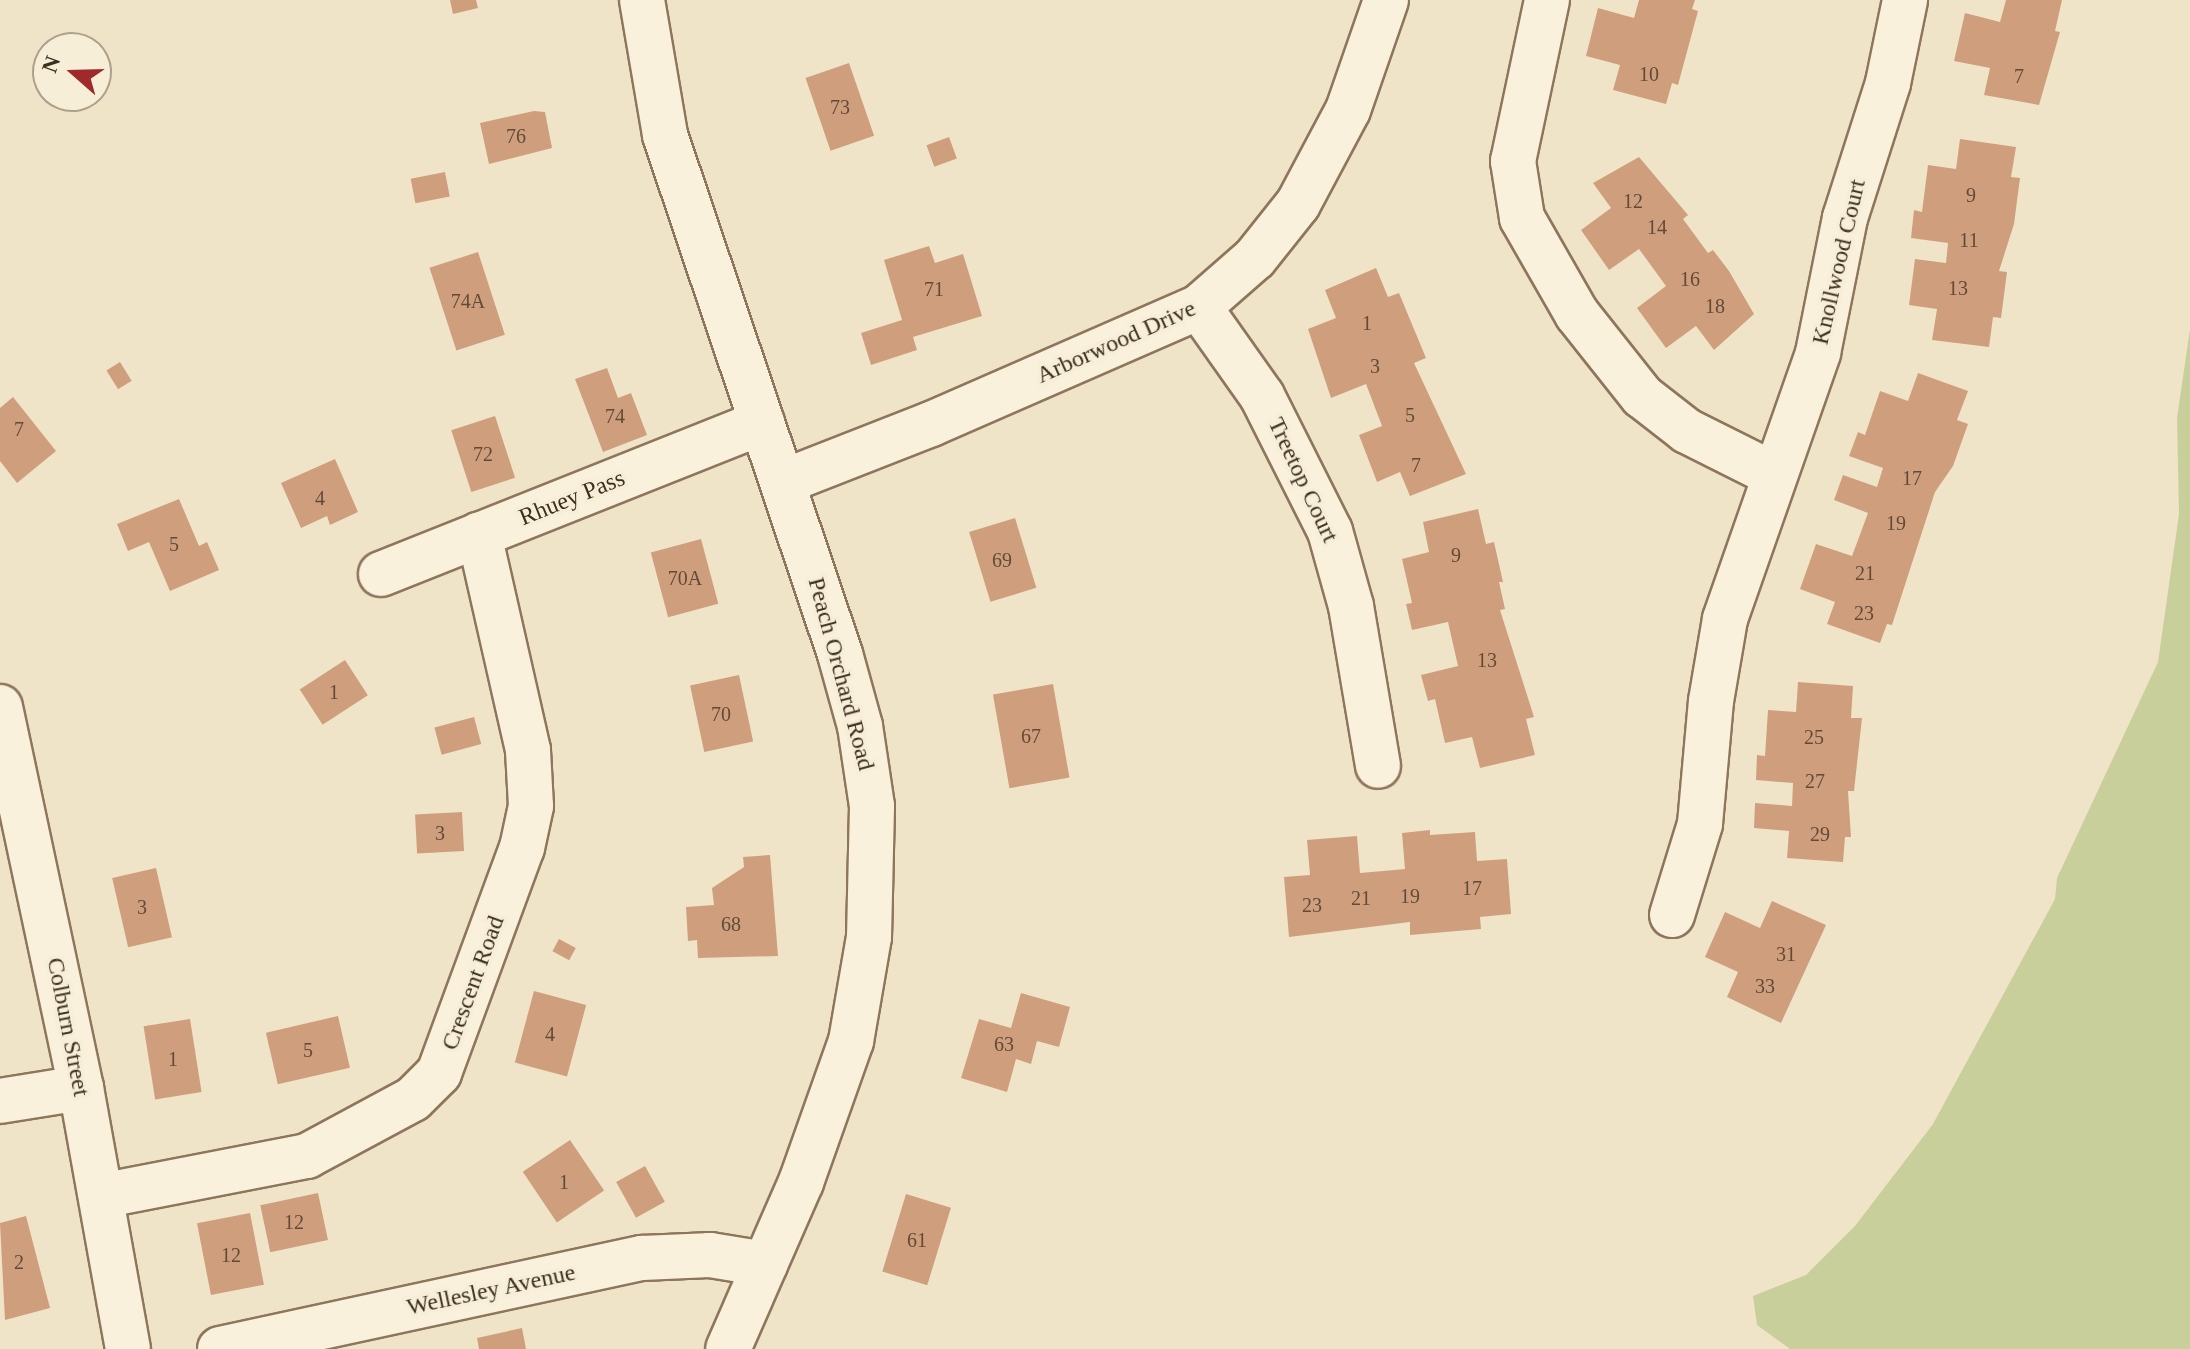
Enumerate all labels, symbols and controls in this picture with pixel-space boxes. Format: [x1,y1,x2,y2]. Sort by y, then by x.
north arrow [32,32,112,112]
text: N [36,53,65,76]
house number: 10 [1639,62,1659,86]
house number: 7 [2014,64,2024,88]
house number: 73 [830,95,850,119]
house number: 76 [506,124,526,148]
street label: Knollwood Court [1806,177,1872,347]
house number: 9 [1966,183,1976,207]
house number: 12 [1623,189,1643,213]
house number: 14 [1647,215,1667,239]
house number: 11 [1959,228,1979,252]
house number: 16 [1680,267,1700,291]
house number: 13 [1948,276,1968,300]
house number: 71 [924,277,944,301]
house number: 74A [451,289,485,313]
street label: Arborwood Drive [1032,294,1200,390]
house number: 18 [1705,294,1725,318]
house number: 1 [1362,311,1372,335]
house number: 3 [1370,354,1380,378]
house number: 5 [1405,403,1415,427]
house number: 74 [605,404,625,428]
street label: Treetop Court [1262,413,1344,547]
house number: 7 [14,417,24,441]
house number: 72 [473,442,493,466]
house number: 7 [1411,453,1421,477]
street label: Rhuey Pass [515,464,629,532]
house number: 17 [1902,466,1922,490]
house number: 4 [315,486,325,510]
house number: 19 [1886,511,1906,535]
house number: 5 [169,532,179,556]
house number: 9 [1451,543,1461,567]
house number: 69 [992,548,1012,572]
house number: 21 [1855,561,1875,585]
house number: 70A [668,566,702,590]
street label: Peach Orchard Road [801,574,881,774]
house number: 23 [1854,601,1874,625]
house number: 13 [1477,648,1497,672]
house number: 1 [329,680,339,704]
house number: 70 [711,702,731,726]
house number: 67 [1021,724,1041,748]
house number: 25 [1804,725,1824,749]
house number: 27 [1805,769,1825,793]
house number: 3 [435,821,445,845]
house number: 29 [1810,822,1830,846]
house number: 17 [1462,876,1482,900]
house number: 19 [1400,884,1420,908]
house number: 21 [1351,886,1371,910]
house number: 23 [1302,893,1322,917]
house number: 3 [137,895,147,919]
street label: Crescent Road [435,912,511,1054]
house number: 68 [721,912,741,936]
house number: 31 [1776,942,1796,966]
street label: Colburn Street [40,955,96,1099]
house number: 33 [1755,974,1775,998]
house number: 4 [545,1022,555,1046]
house number: 63 [994,1032,1014,1056]
house number: 5 [303,1038,313,1062]
house number: 1 [168,1047,178,1071]
house number: 1 [559,1170,569,1194]
house number: 12 [284,1210,304,1234]
house number: 61 [907,1228,927,1252]
house number: 12 [221,1243,241,1267]
house number: 2 [14,1250,24,1274]
street label: Wellesley Avenue [403,1258,579,1322]

